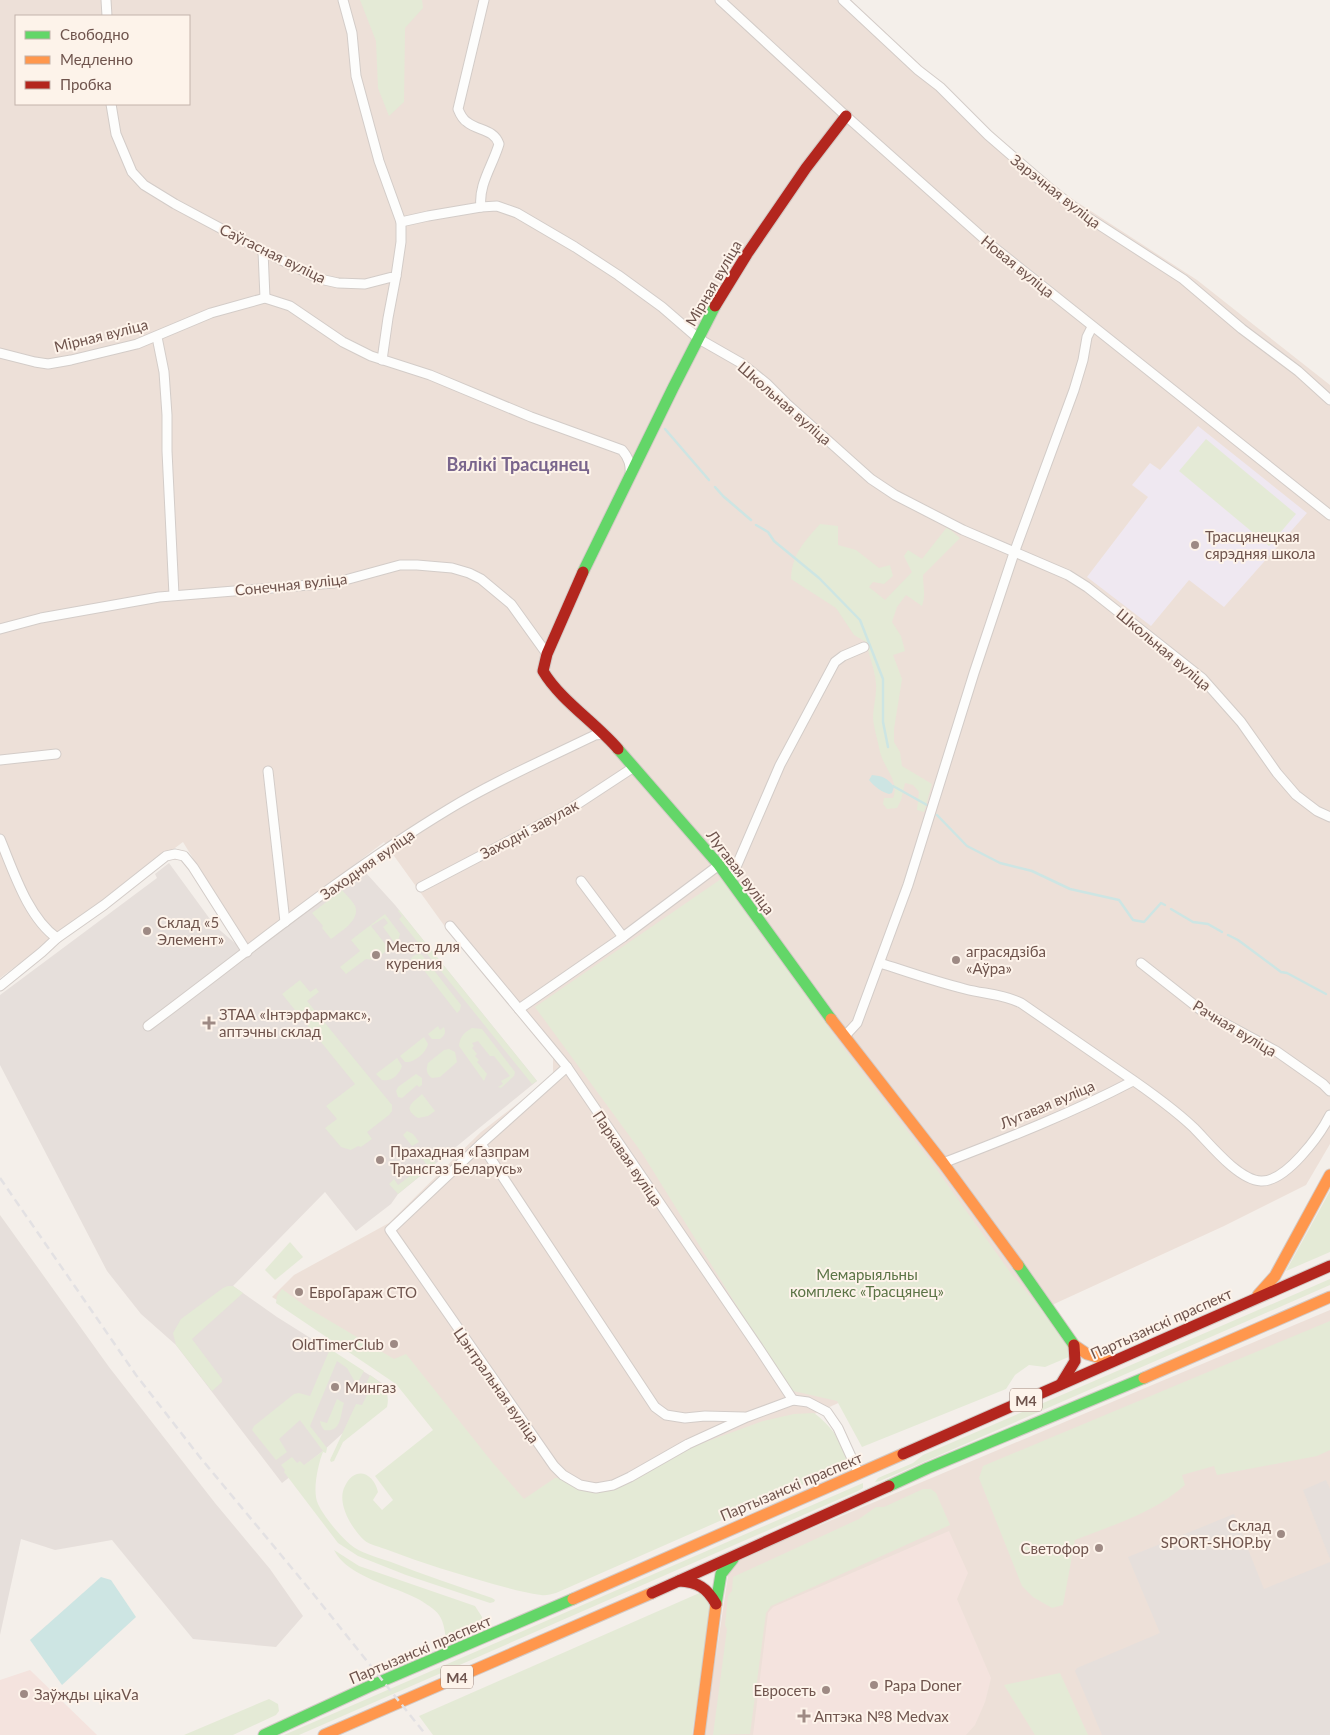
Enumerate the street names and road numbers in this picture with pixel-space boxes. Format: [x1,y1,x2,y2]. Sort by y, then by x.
street label: Зарэчная вуліца [1007,150,1105,232]
street label: Саўгасная вуліца [217,219,329,287]
street label: Новая вуліца [978,231,1058,301]
street label: Мірная вуліца [681,237,745,329]
street label: Мірная вуліца [52,315,150,355]
street label: Школьная вуліца [735,357,835,449]
street label: Сонечная вуліца [234,569,348,599]
street label: Школьная вуліца [1113,604,1215,694]
street label: Заходні завулак [477,795,582,863]
street label: Заходняя вуліца [316,825,418,903]
street label: Лугавая вуліца [703,825,779,918]
street label: Рачная вуліца [1190,996,1280,1060]
street label: Лугавая вуліца [996,1076,1097,1132]
street label: Паркавая вуліца [589,1107,667,1209]
street label: Партызанскі праспект [1087,1283,1235,1362]
street label: Цэнтральная вуліца [450,1324,544,1446]
road number: М4 [1010,1388,1042,1412]
street label: Партызанскі праспект [717,1448,865,1524]
street label: Партызанскі праспект [346,1611,494,1687]
road number: М4 [441,1665,473,1688]

